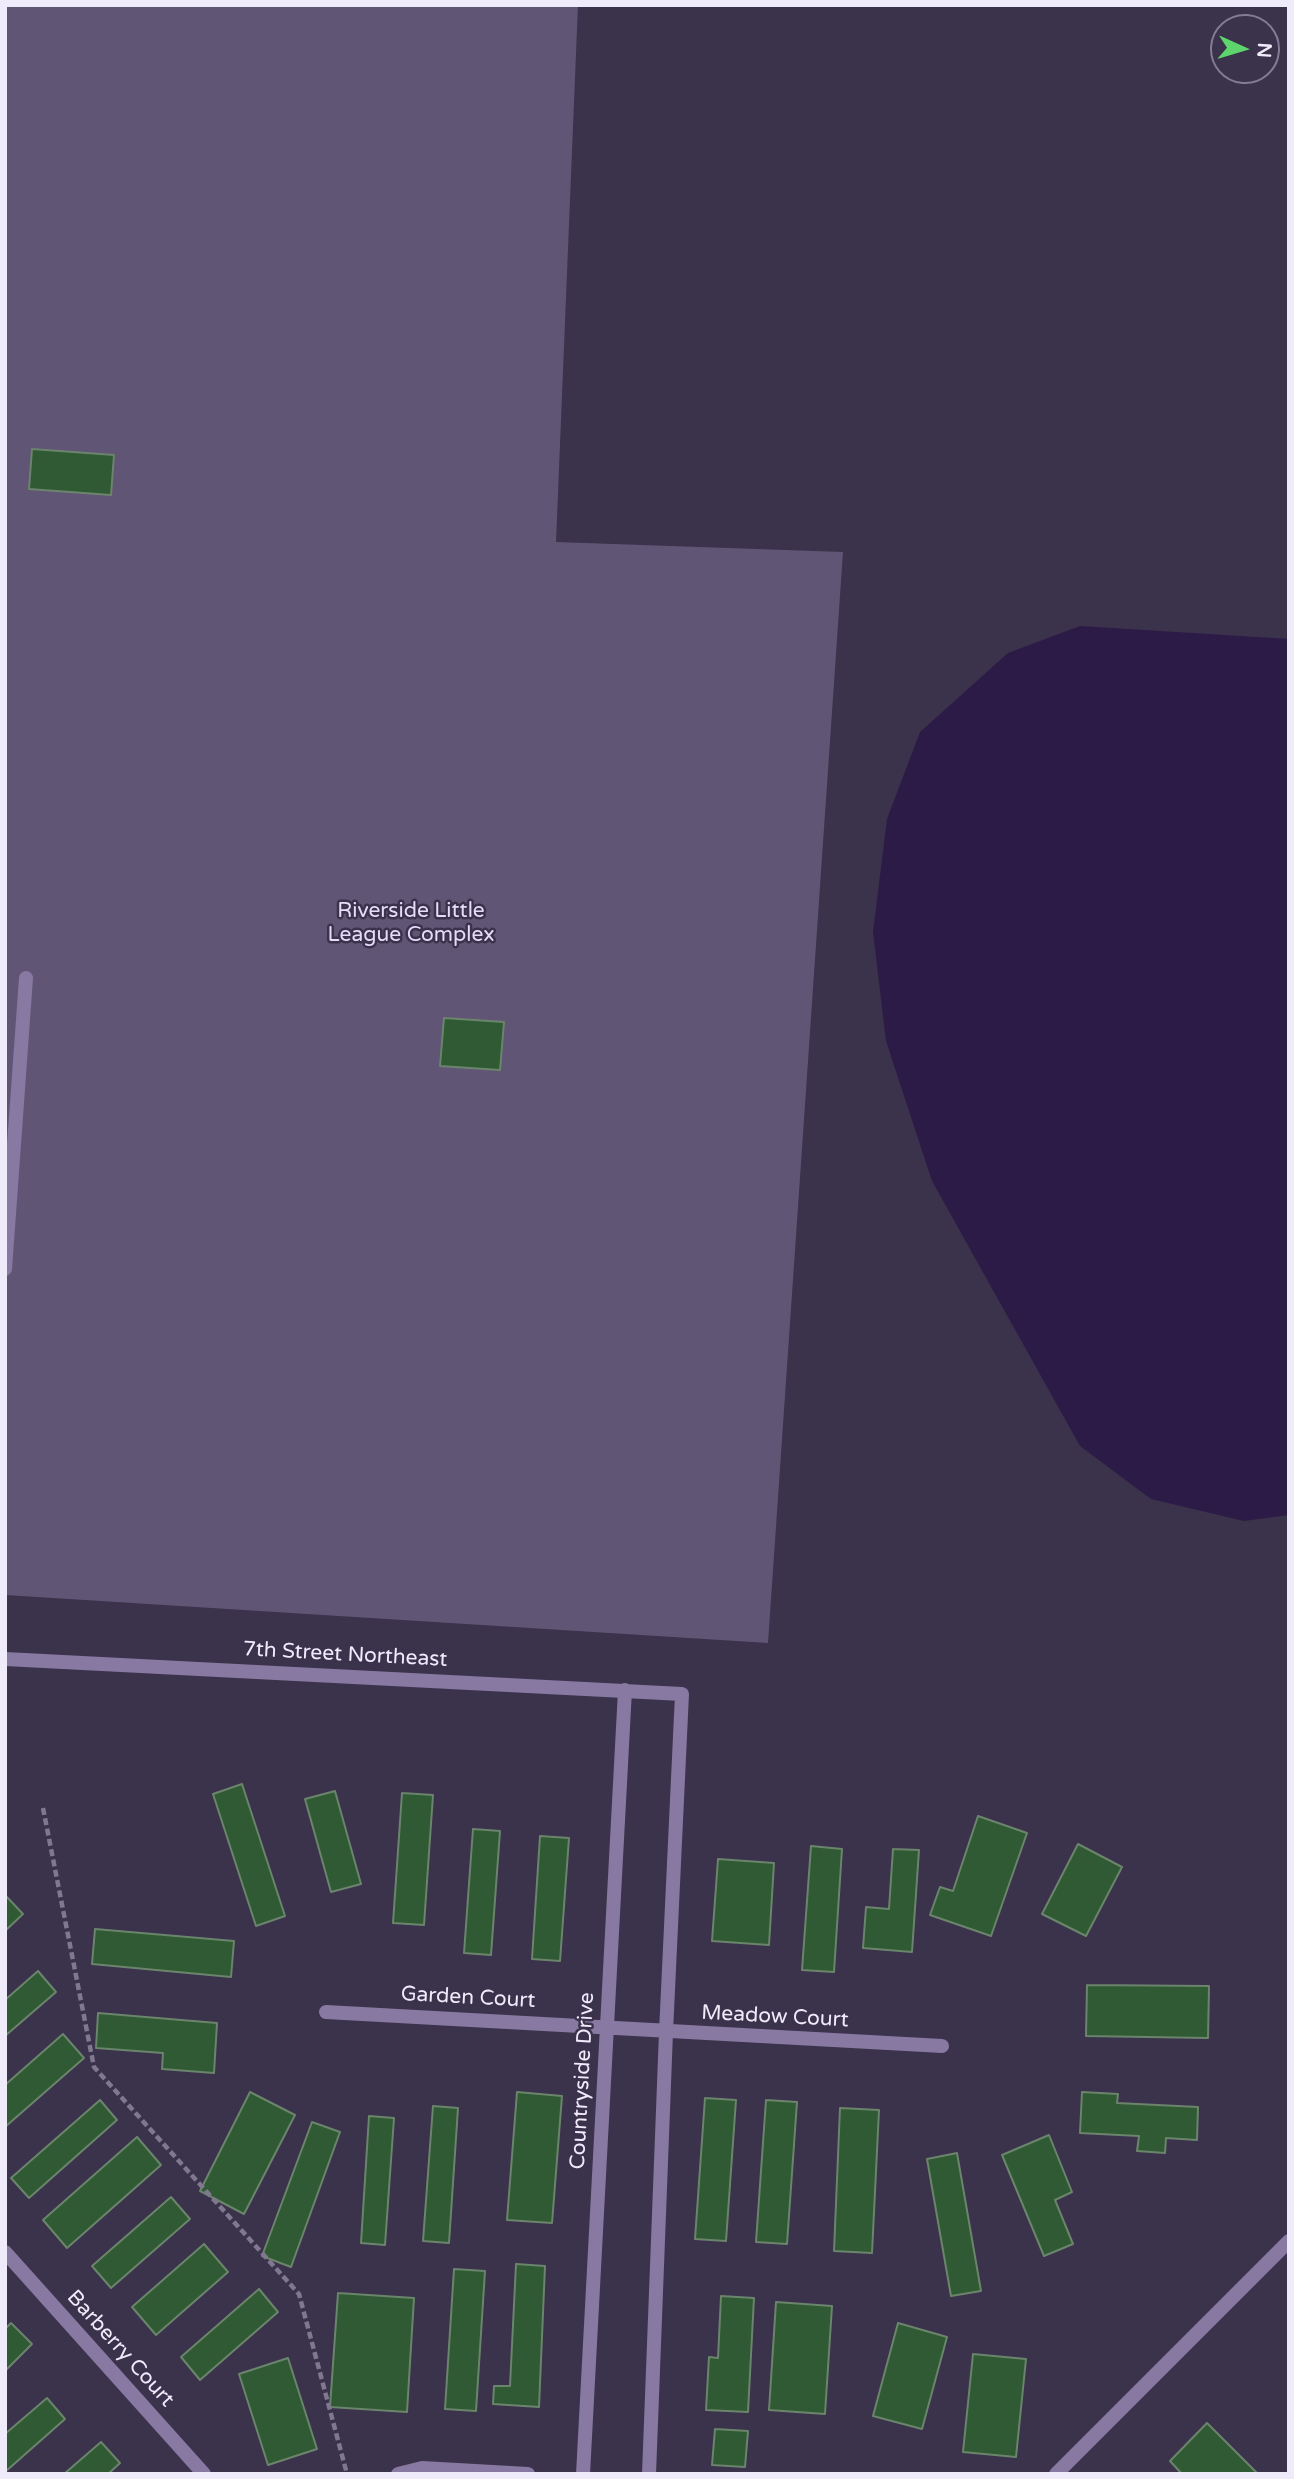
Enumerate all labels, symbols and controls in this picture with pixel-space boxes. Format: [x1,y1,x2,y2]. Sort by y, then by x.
north arrow [1210,14,1280,84]
text: N [1252,42,1275,59]
park label: Riverside Little League Complex [327,898,495,948]
street label: 7th Street Northeast [242,1637,448,1673]
street label: Garden Court [400,1982,536,2014]
street label: Countryside Drive [566,1992,600,2170]
street label: Meadow Court [701,2001,849,2033]
street label: Barberry Court [61,2285,179,2413]

